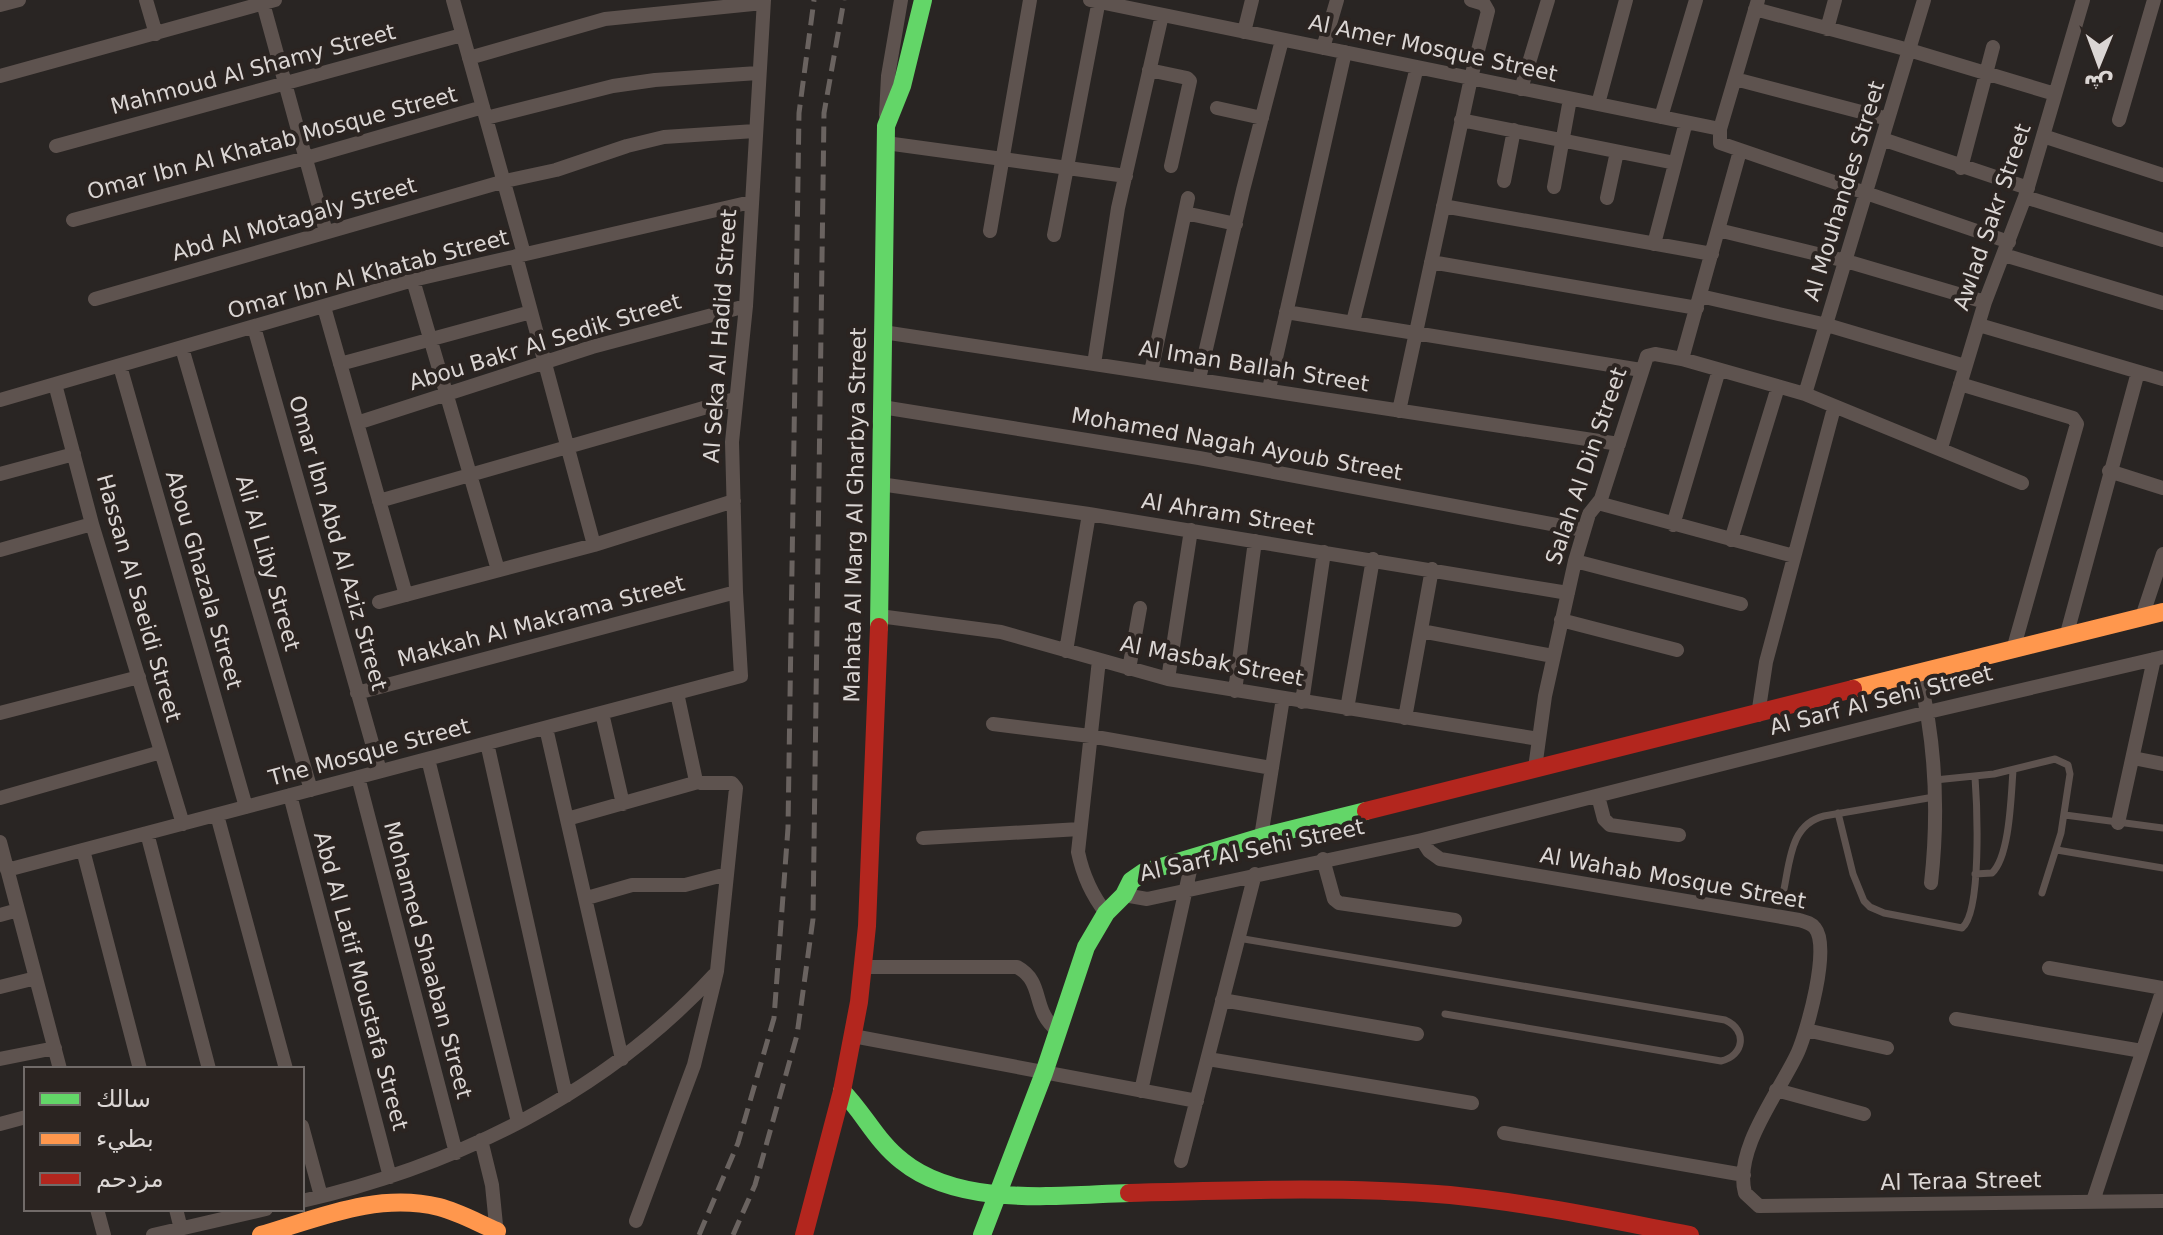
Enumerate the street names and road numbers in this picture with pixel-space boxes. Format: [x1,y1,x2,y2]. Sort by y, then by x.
street label: Al Amer Mosque Street [1306,9,1560,87]
street label: Mahmoud Al Shamy Street [108,19,399,119]
street label: Al Mouhandes Street [1799,78,1889,304]
street label: Omar Ibn Al Khatab Mosque Street [84,81,460,204]
street label: Awlad Sakr Street [1948,120,2036,314]
street label: Abd Al Motagaly Street [169,172,419,266]
street label: Al Seka Al Hadid Street [699,208,741,464]
street label: Omar Ibn Al Khatab Street [225,224,511,324]
street label: Abou Bakr Al Sedik Street [406,289,684,395]
street label: Mahata Al Marg Al Gharbya Street [839,327,871,703]
street label: Al Iman Ballah Street [1137,335,1371,397]
street label: Salah Al Din Street [1540,364,1632,568]
street label: Omar Ibn Abd Al Aziz Street [284,393,392,694]
street label: Mohamed Nagah Ayoub Street [1069,403,1405,486]
street label: Abou Ghazala Street [161,468,247,693]
street label: Hassan Al Saeidi Street [92,471,186,725]
street label: Ali Al Liby Street [231,472,305,654]
street label: Al Ahram Street [1140,488,1317,540]
street label: Makkah Al Makrama Street [395,570,688,671]
street label: Al Masbak Street [1118,631,1306,691]
street label: Al Sarf Al Sehi Street [1767,660,1995,740]
street label: The Mosque Street [265,713,473,791]
street label: Al Sarf Al Sehi Street [1137,814,1367,886]
street label: Mohamed Shaaban Street [379,819,477,1102]
street label: Abd Al Latif Moustafa Street [309,829,413,1134]
street label: Al Wahab Mosque Street [1538,842,1808,914]
street label: Al Teraa Street [1880,1167,2042,1195]

